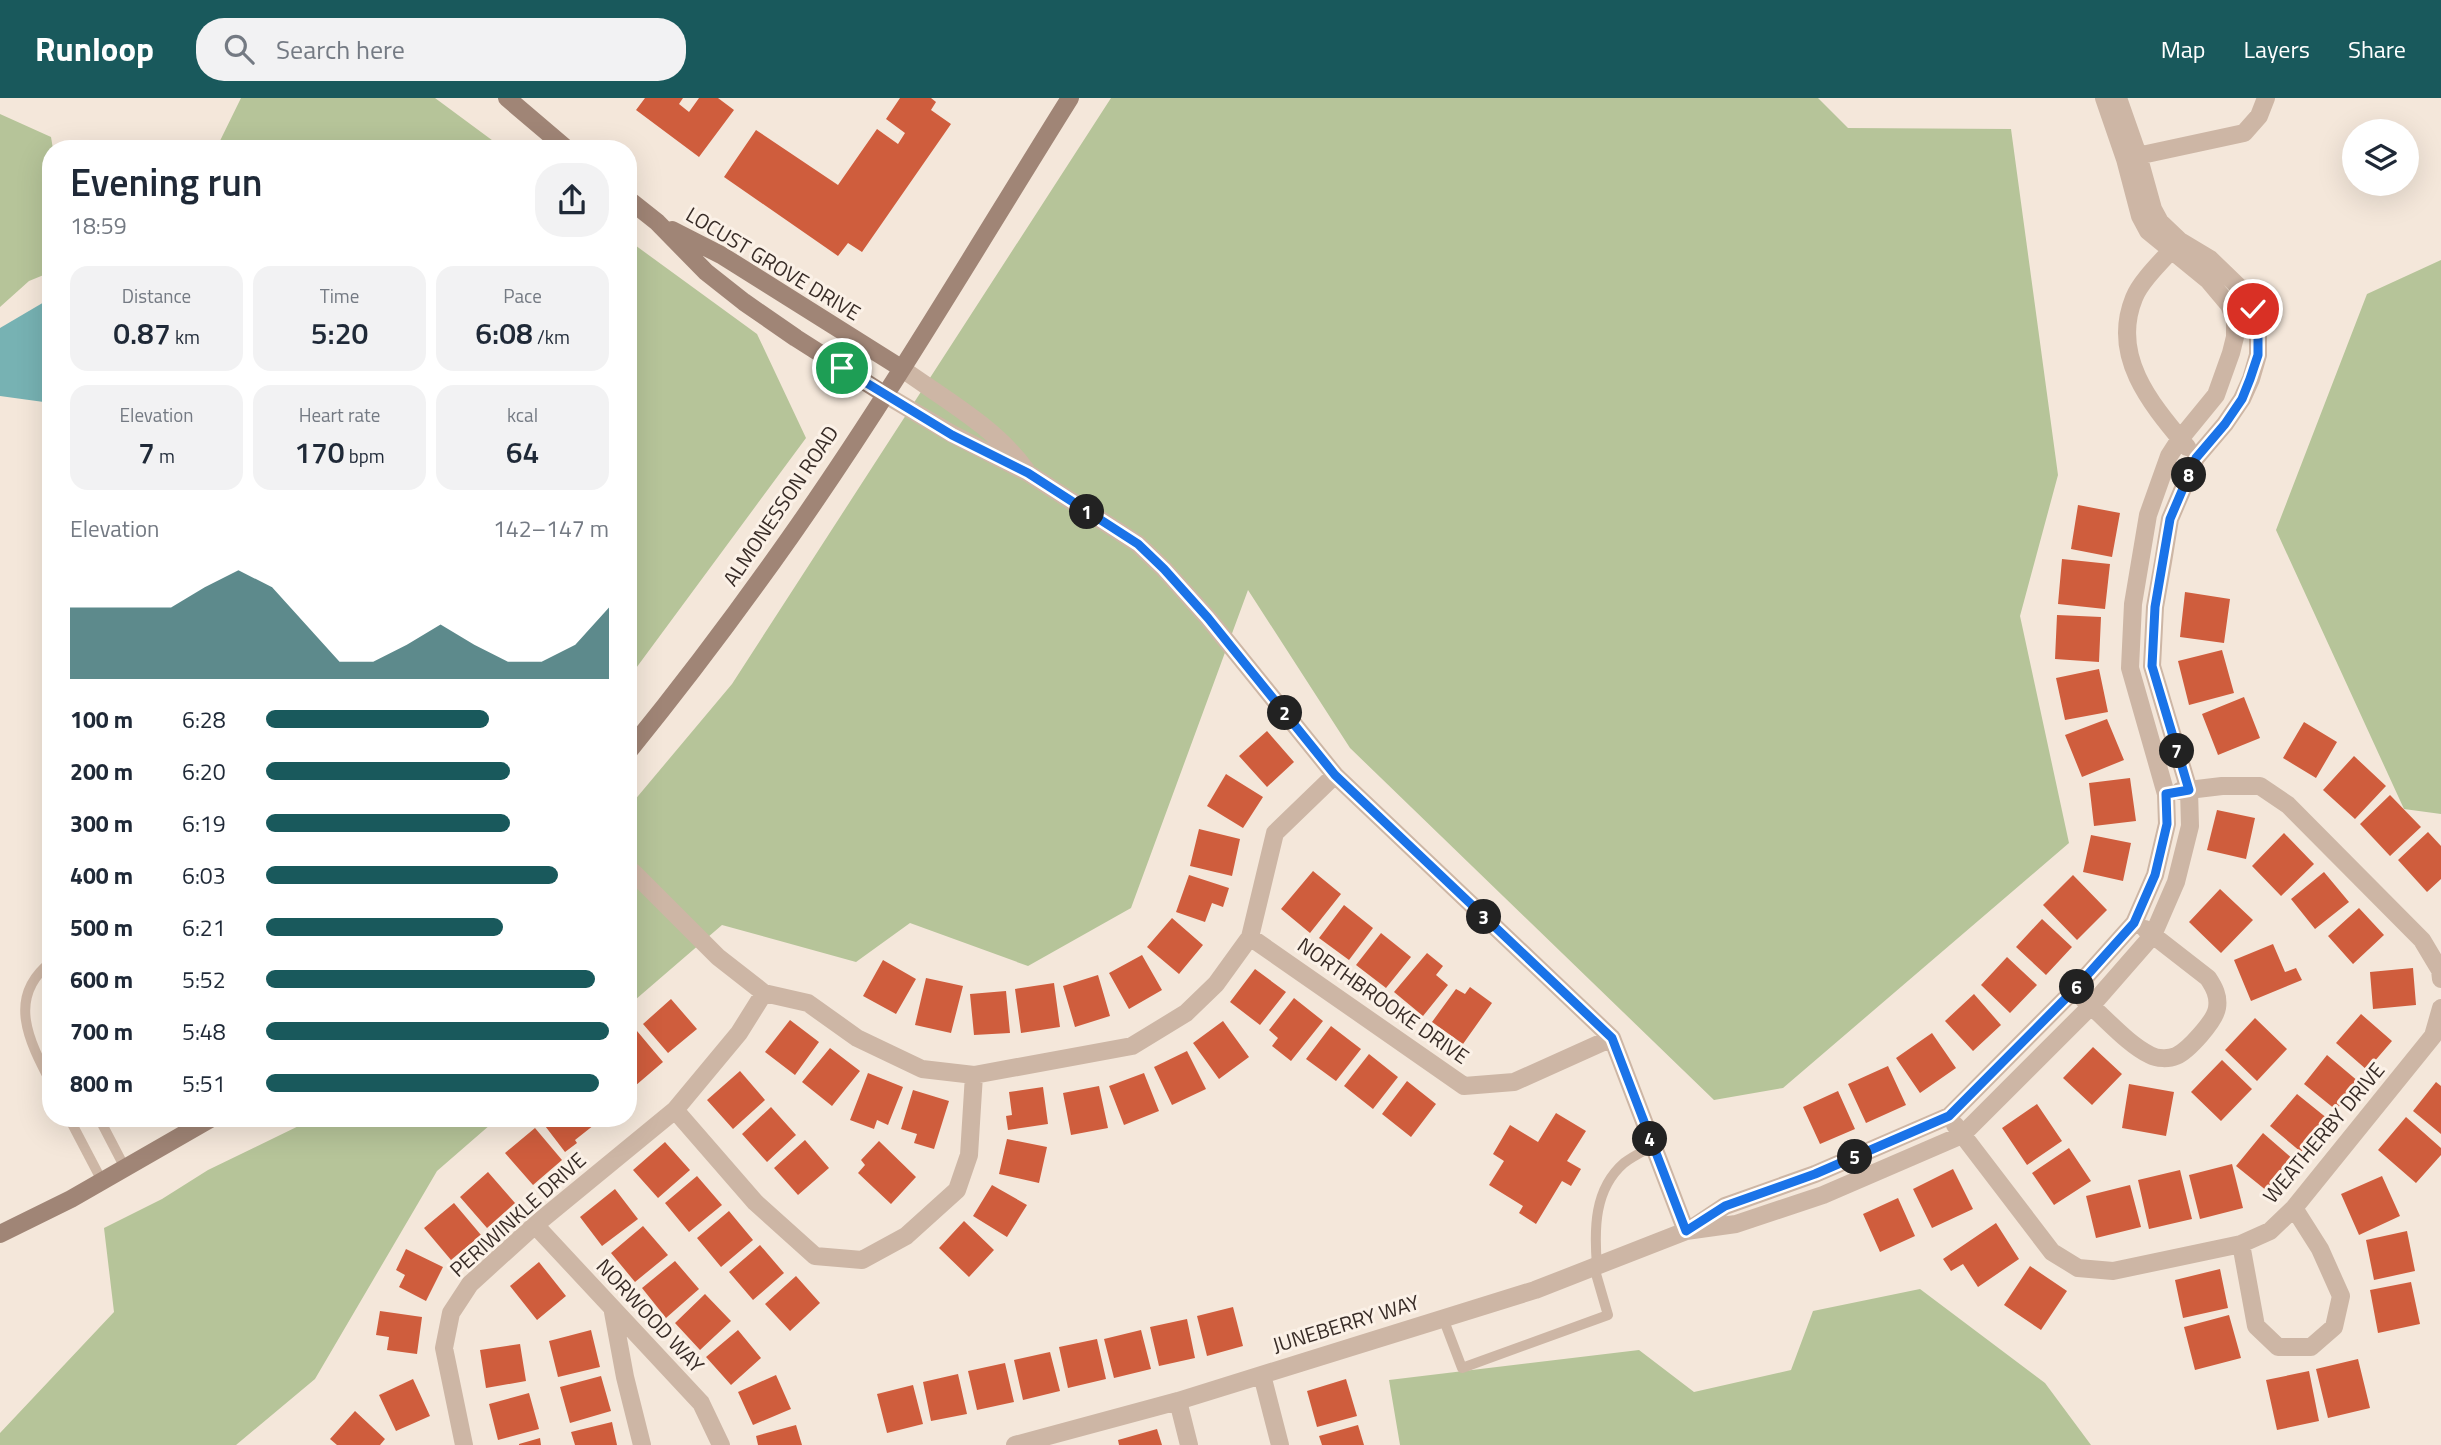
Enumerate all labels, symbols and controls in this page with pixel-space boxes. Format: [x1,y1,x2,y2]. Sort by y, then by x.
search box [196,18,686,81]
text: Runloop [35,24,154,74]
icon: search [220,30,258,68]
text: Search here [276,30,405,69]
text: Map [2161,31,2206,67]
text: Layers [2244,31,2310,67]
text: Share [2348,31,2406,67]
map controls [2342,119,2419,196]
button: layers [2342,119,2419,196]
text: Evening run [70,153,263,211]
button: share [535,163,609,237]
street label: LOCUST GROVE DRIVE [680,198,867,328]
text: 18:59 [70,208,127,243]
pin [2223,279,2283,339]
text: Distance [122,281,191,310]
text: Time [320,281,359,310]
text: Pace [503,281,542,310]
icon: check [2234,290,2272,328]
text: 0.87 [113,310,171,356]
text: 5:20 [311,310,368,356]
text: 6:08 [475,310,533,356]
text: km [171,322,200,351]
text: /km [533,322,570,351]
pin [812,338,872,398]
icon: arrive [823,349,861,387]
text: Elevation [120,400,193,429]
text: Heart rate [299,400,380,429]
text: kcal [507,400,538,429]
street label: ALMONESSON ROAD [714,419,846,592]
text: 7 [138,429,155,475]
text: 170 [294,429,345,475]
text: 64 [506,429,539,475]
text: m [155,441,175,470]
text: bpm [345,441,385,470]
pin: 8 [2172,458,2206,492]
text: 8 [2183,460,2194,489]
pin: 1 [1070,494,1104,530]
text: 1 [1081,497,1092,526]
text: Elevation [70,511,159,546]
text: 142–147 m [493,511,609,546]
pin: 2 [1268,696,1302,730]
text: 2 [1279,698,1290,727]
text: 100 m [70,702,133,737]
text: 6:28 [182,702,226,737]
pin: 7 [2160,734,2194,768]
text: 7 [2171,736,2182,765]
text: 200 m [70,754,133,789]
text: 6:20 [182,754,226,789]
text: 300 m [70,806,133,841]
text: 6:19 [182,806,226,841]
text: 400 m [70,858,133,893]
text: 6:03 [182,858,226,893]
pin: 3 [1466,900,1502,934]
text: 3 [1478,902,1489,931]
text: 500 m [70,910,133,945]
text: 6:21 [182,910,226,945]
street label: NORTHBROOKE DRIVE [1291,929,1476,1072]
text: 600 m [70,962,133,997]
text: 5:52 [182,962,226,997]
pin: 6 [2060,970,2094,1004]
text: 6 [2071,972,2082,1001]
text: 700 m [70,1014,133,1049]
text: 5:48 [182,1014,226,1049]
street label: WEATHERBY DRIVE [2255,1055,2392,1210]
text: 800 m [70,1066,133,1101]
text: 5:51 [182,1066,226,1101]
pin: 4 [1632,1122,1668,1156]
text: 4 [1644,1124,1655,1153]
pin: 5 [1838,1140,1872,1174]
text: 5 [1849,1142,1860,1171]
street label: PERIWINKLE DRIVE [442,1144,593,1284]
street label: NORWOOD WAY [589,1251,713,1380]
street label: JUNEBERRY WAY [1268,1285,1424,1361]

